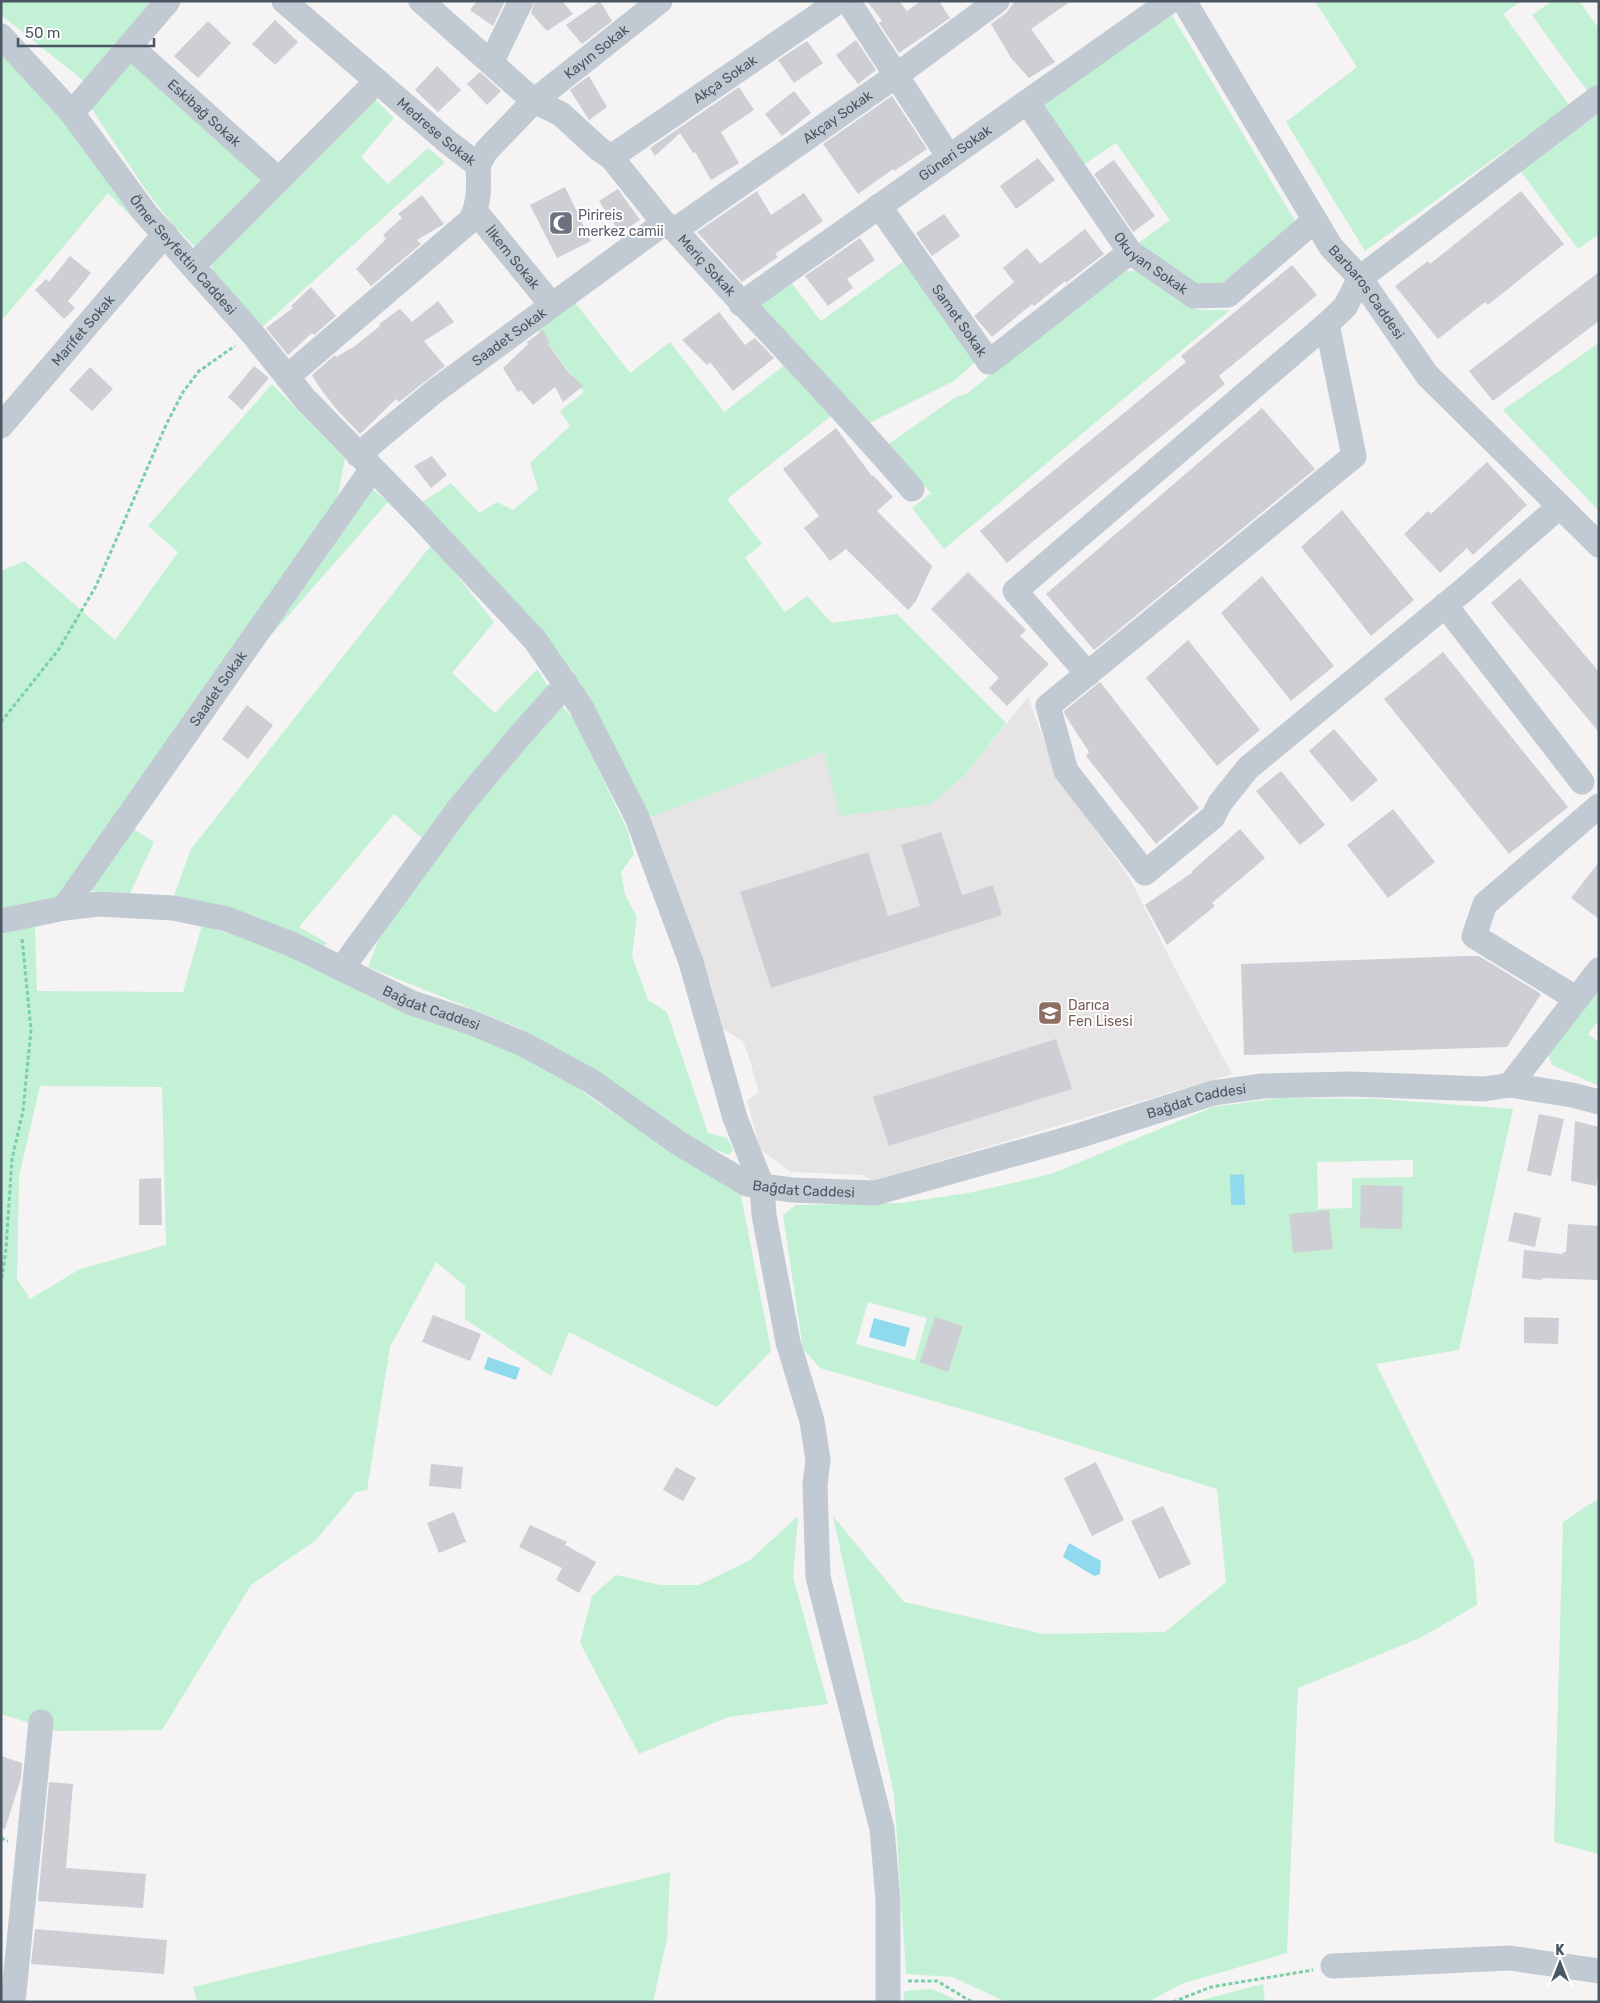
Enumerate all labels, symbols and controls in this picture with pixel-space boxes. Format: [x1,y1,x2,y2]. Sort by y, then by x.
scale bar [18,15,154,47]
street label: Kayın Sokak [561,20,633,82]
text: 50 m [25,24,60,42]
street label: Akça Sokak [690,51,761,107]
street label: Eskibağ Sokak [164,75,245,151]
street label: Akçay Sokak [799,86,876,147]
street label: Medrese Sokak [394,94,480,170]
street label: Güneri Sokak [915,121,995,184]
street label: Ömer Seyfettin Caddesi [126,191,240,318]
place label: Pirireis merkez camii [578,207,664,240]
mosque icon: Pirireis merkez camii [548,210,574,236]
street label: İlkem Sokak [482,222,544,293]
street label: Okuyan Sokak [1110,229,1192,298]
street label: Meriç Sokak [674,231,740,300]
street label: Barbaros Caddesi [1325,241,1408,342]
street label: Samet Sokak [928,281,991,360]
street label: Marifet Sokak [48,290,118,369]
street label: Saadet Sokak [469,303,550,370]
street label: Saadet Sokak [186,647,251,730]
street label: Bağdat Caddesi [380,982,483,1034]
place label: Darıca Fen Lisesi [1068,997,1133,1030]
school or university icon: Darıca Fen Lisesi [1037,1000,1063,1026]
street label: Bağdat Caddesi [1144,1080,1247,1122]
street label: Bağdat Caddesi [752,1176,855,1201]
north arrow [1535,1938,1585,1988]
text: K [1555,1942,1565,1959]

